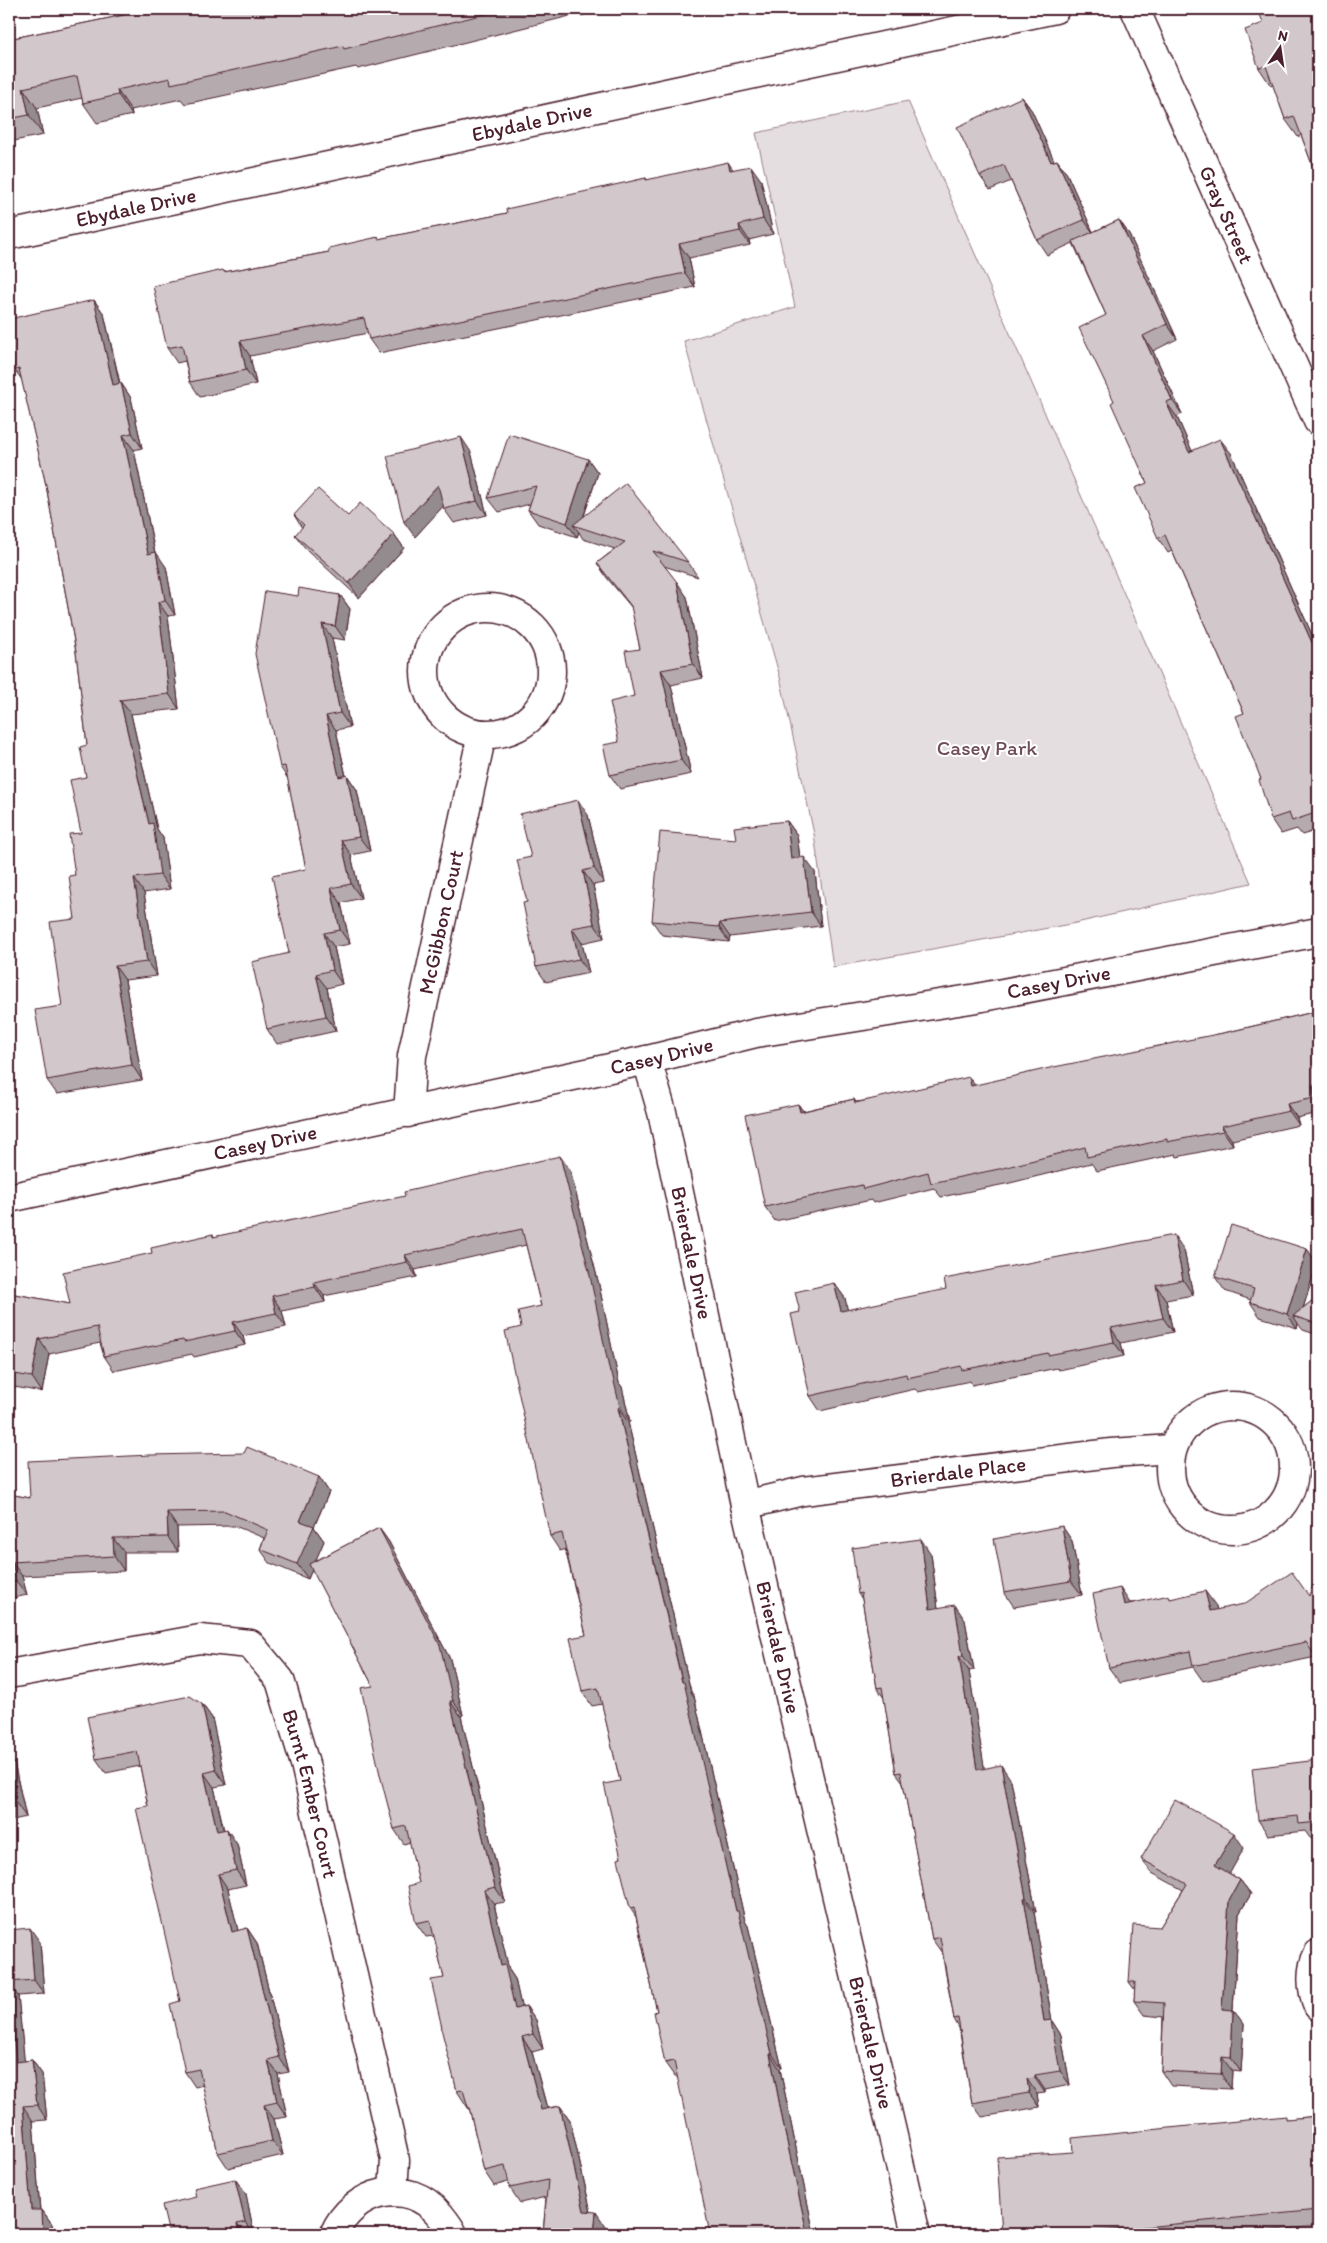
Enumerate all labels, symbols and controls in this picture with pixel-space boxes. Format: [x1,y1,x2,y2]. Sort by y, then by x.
north arrow [1254,22,1304,72]
text: N [1276,26,1289,45]
street label: Ebydale Drive [469,96,594,147]
street label: Gray Street [1194,162,1259,267]
street label: Ebydale Drive [74,182,198,232]
park label: Casey Park [937,735,1037,760]
street label: McGibbon Court [413,848,468,997]
street label: Casey Drive [1005,959,1113,1004]
street label: Casey Drive [608,1031,716,1080]
street label: Casey Drive [211,1119,319,1165]
street label: Brierdale Drive [666,1184,718,1321]
street label: Brierdale Place [889,1451,1027,1492]
street label: Brierdale Drive [751,1578,807,1716]
street label: Burnt Ember Court [277,1706,344,1880]
street label: Brierdale Drive [844,1974,899,2111]

